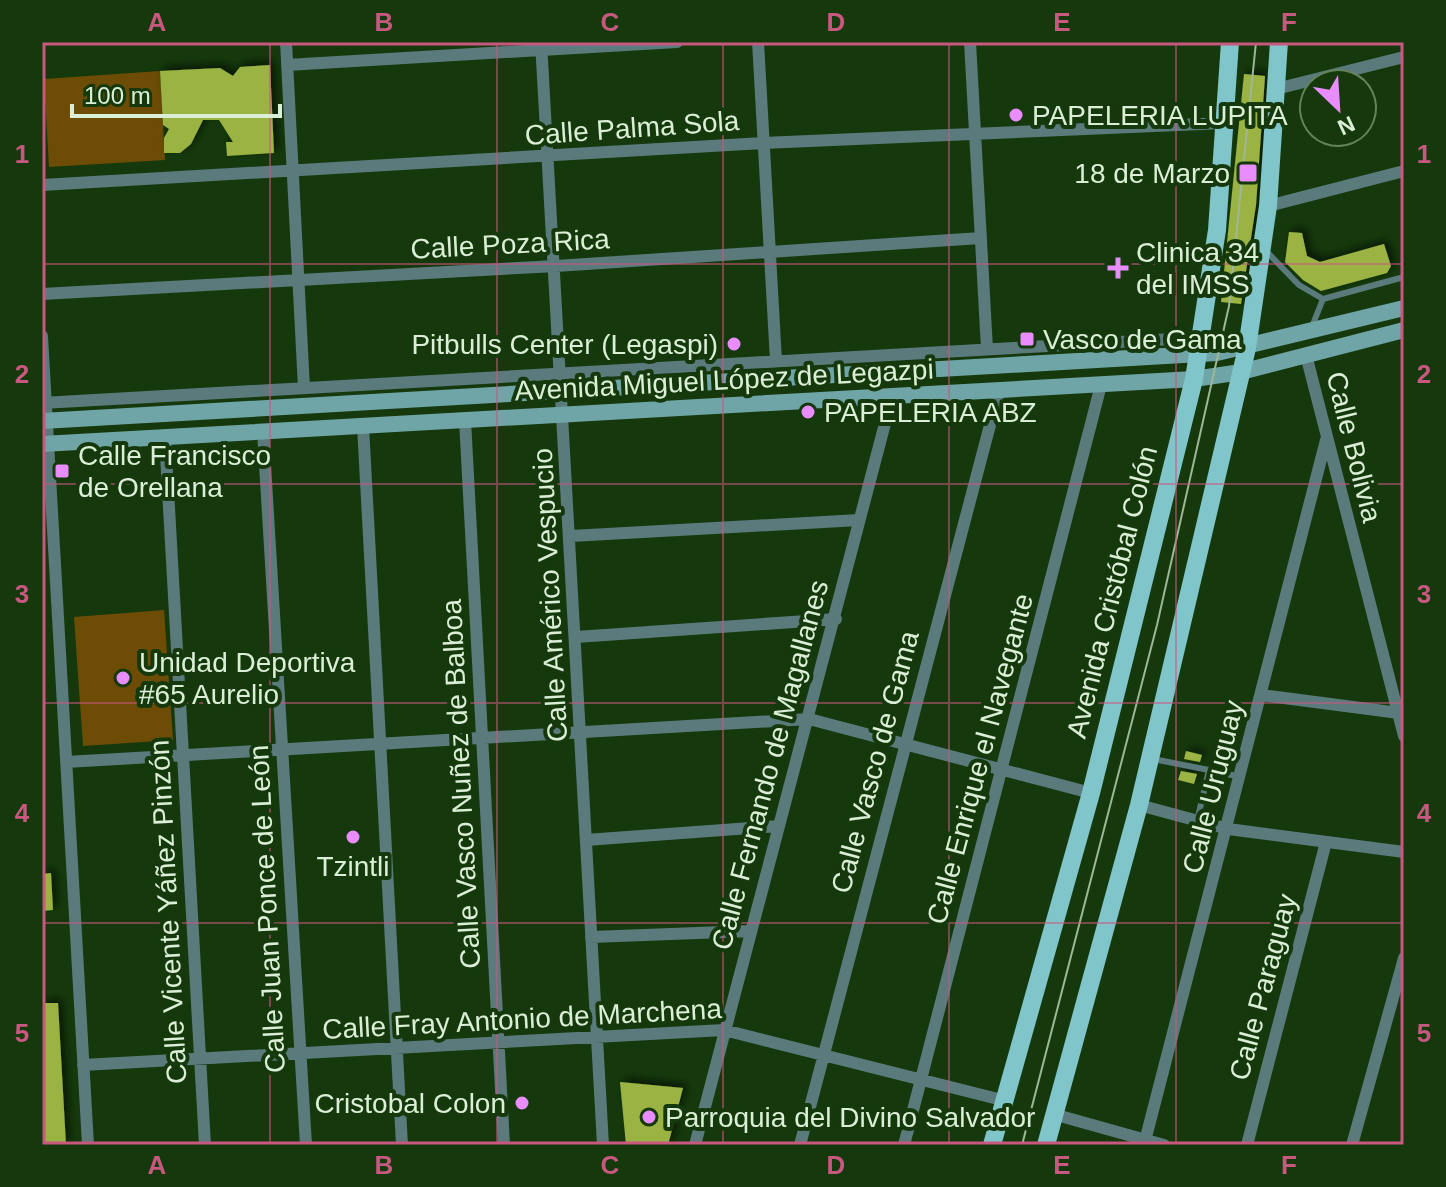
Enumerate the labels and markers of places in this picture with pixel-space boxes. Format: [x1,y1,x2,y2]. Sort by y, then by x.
place label: PAPELERIA LUPITA [1032,100,1288,131]
marker: PAPELERIA LUPITA [1007,106,1025,124]
place label: 18 de Marzo [1074,158,1230,189]
marker: 18 de Marzo [1237,162,1259,184]
place label: Clinica 34 del IMSS [1136,237,1259,300]
marker: Clinica 34 del IMSS [1107,257,1129,279]
place label: Vasco de Gama [1043,324,1242,355]
place label: Pitbulls Center (Legaspi) [411,329,718,360]
marker: Vasco de Gama [1018,330,1036,348]
marker: Pitbulls Center (Legaspi) [725,335,743,353]
place label: PAPELERIA ABZ [824,397,1037,428]
marker: PAPELERIA ABZ [799,403,817,421]
place label: Calle Francisco de Orellana [78,440,271,503]
marker: Calle Francisco de Orellana [53,462,71,480]
place label: Unidad Deportiva #65 Aurelio [139,647,356,710]
marker: Unidad Deportiva #65 Aurelio [114,669,132,687]
marker: Tzintli [344,828,362,846]
place label: Tzintli [316,851,390,882]
place label: Cristobal Colon [315,1088,506,1119]
marker: Cristobal Colon [513,1094,531,1112]
place label: Parroquia del Divino Salvador [665,1102,1035,1133]
marker: Parroquia del Divino Salvador [640,1108,658,1126]

